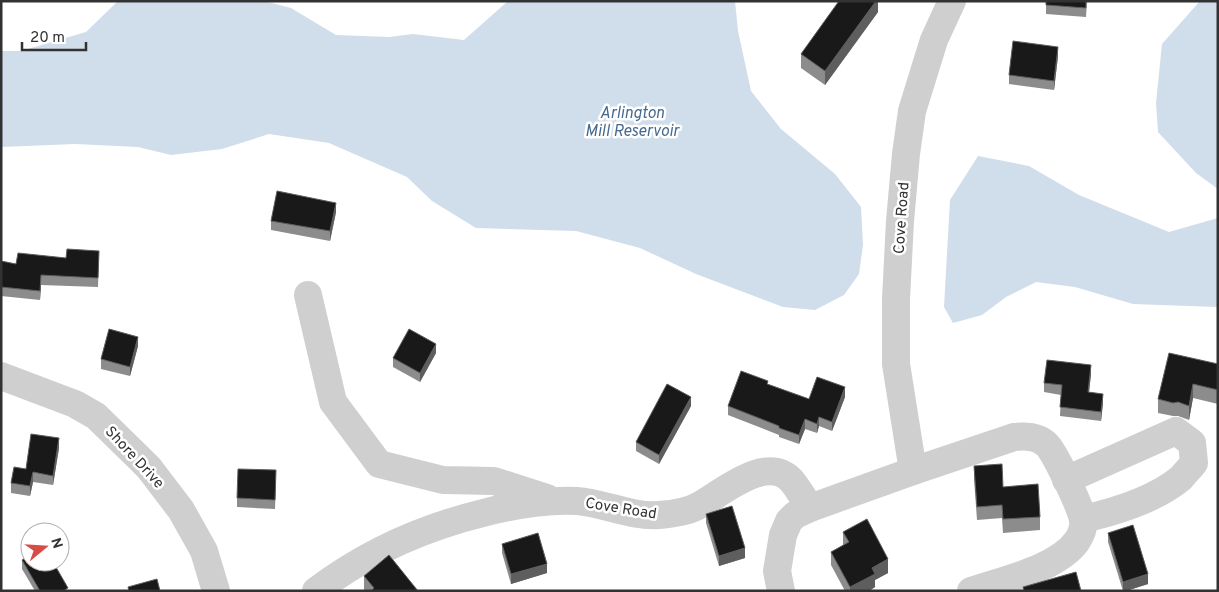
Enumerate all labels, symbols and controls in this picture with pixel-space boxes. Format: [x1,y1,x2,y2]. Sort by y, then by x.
scale bar [22,20,86,52]
text: 20 m [30,29,65,48]
water label: Arlington Mill Reservoir [585,104,681,142]
street label: Cove Road [891,182,914,255]
street label: Shore Drive [100,423,168,493]
street label: Cove Road [584,494,658,524]
north arrow [20,522,70,572]
text: N [46,536,66,551]

